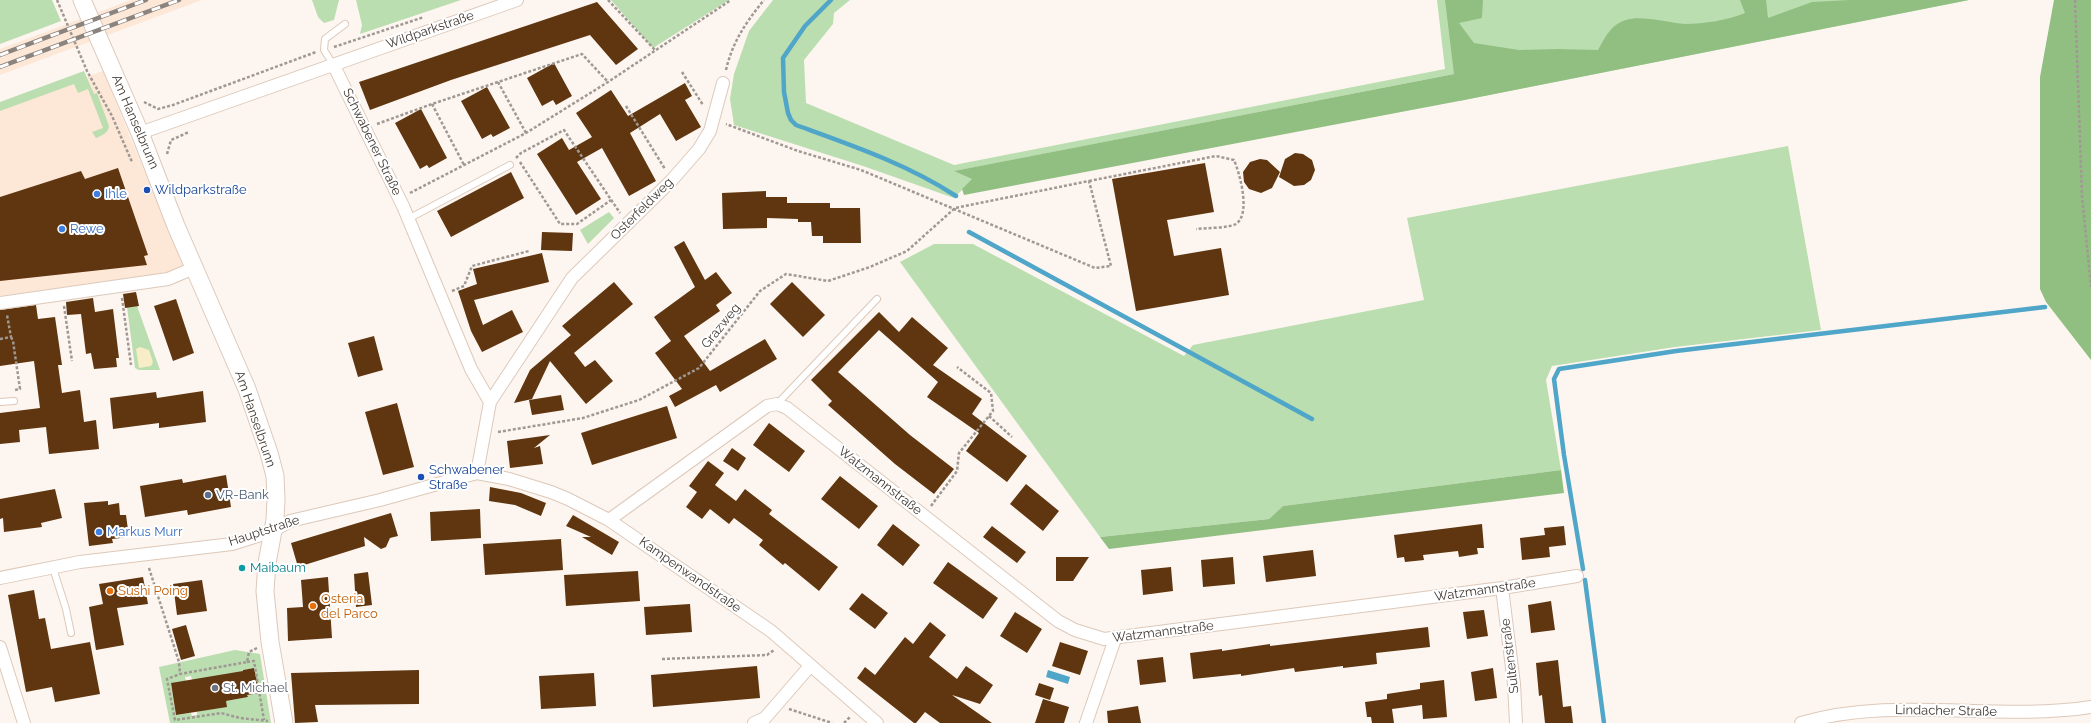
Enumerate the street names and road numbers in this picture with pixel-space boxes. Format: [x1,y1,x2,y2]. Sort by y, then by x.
street label: Wildparkstraße [384,8,476,52]
street label: Am Hanselbrunn [108,72,162,172]
street label: Schwabener Straße [339,86,405,198]
street label: Osterfeldweg [608,175,676,243]
street label: Grazweg [698,300,744,352]
street label: Am Hanselbrunn [231,369,279,469]
street label: Watzmannstraße [835,443,925,519]
street label: Hauptstraße [227,512,301,550]
street label: Kampenwandstraße [636,534,744,616]
street label: Watzmannstraße [1433,575,1537,605]
street label: Watzmannstraße [1111,618,1215,646]
street label: Sultenstraße [1498,618,1522,694]
street label: Lindacher Straße [1895,702,1997,720]

